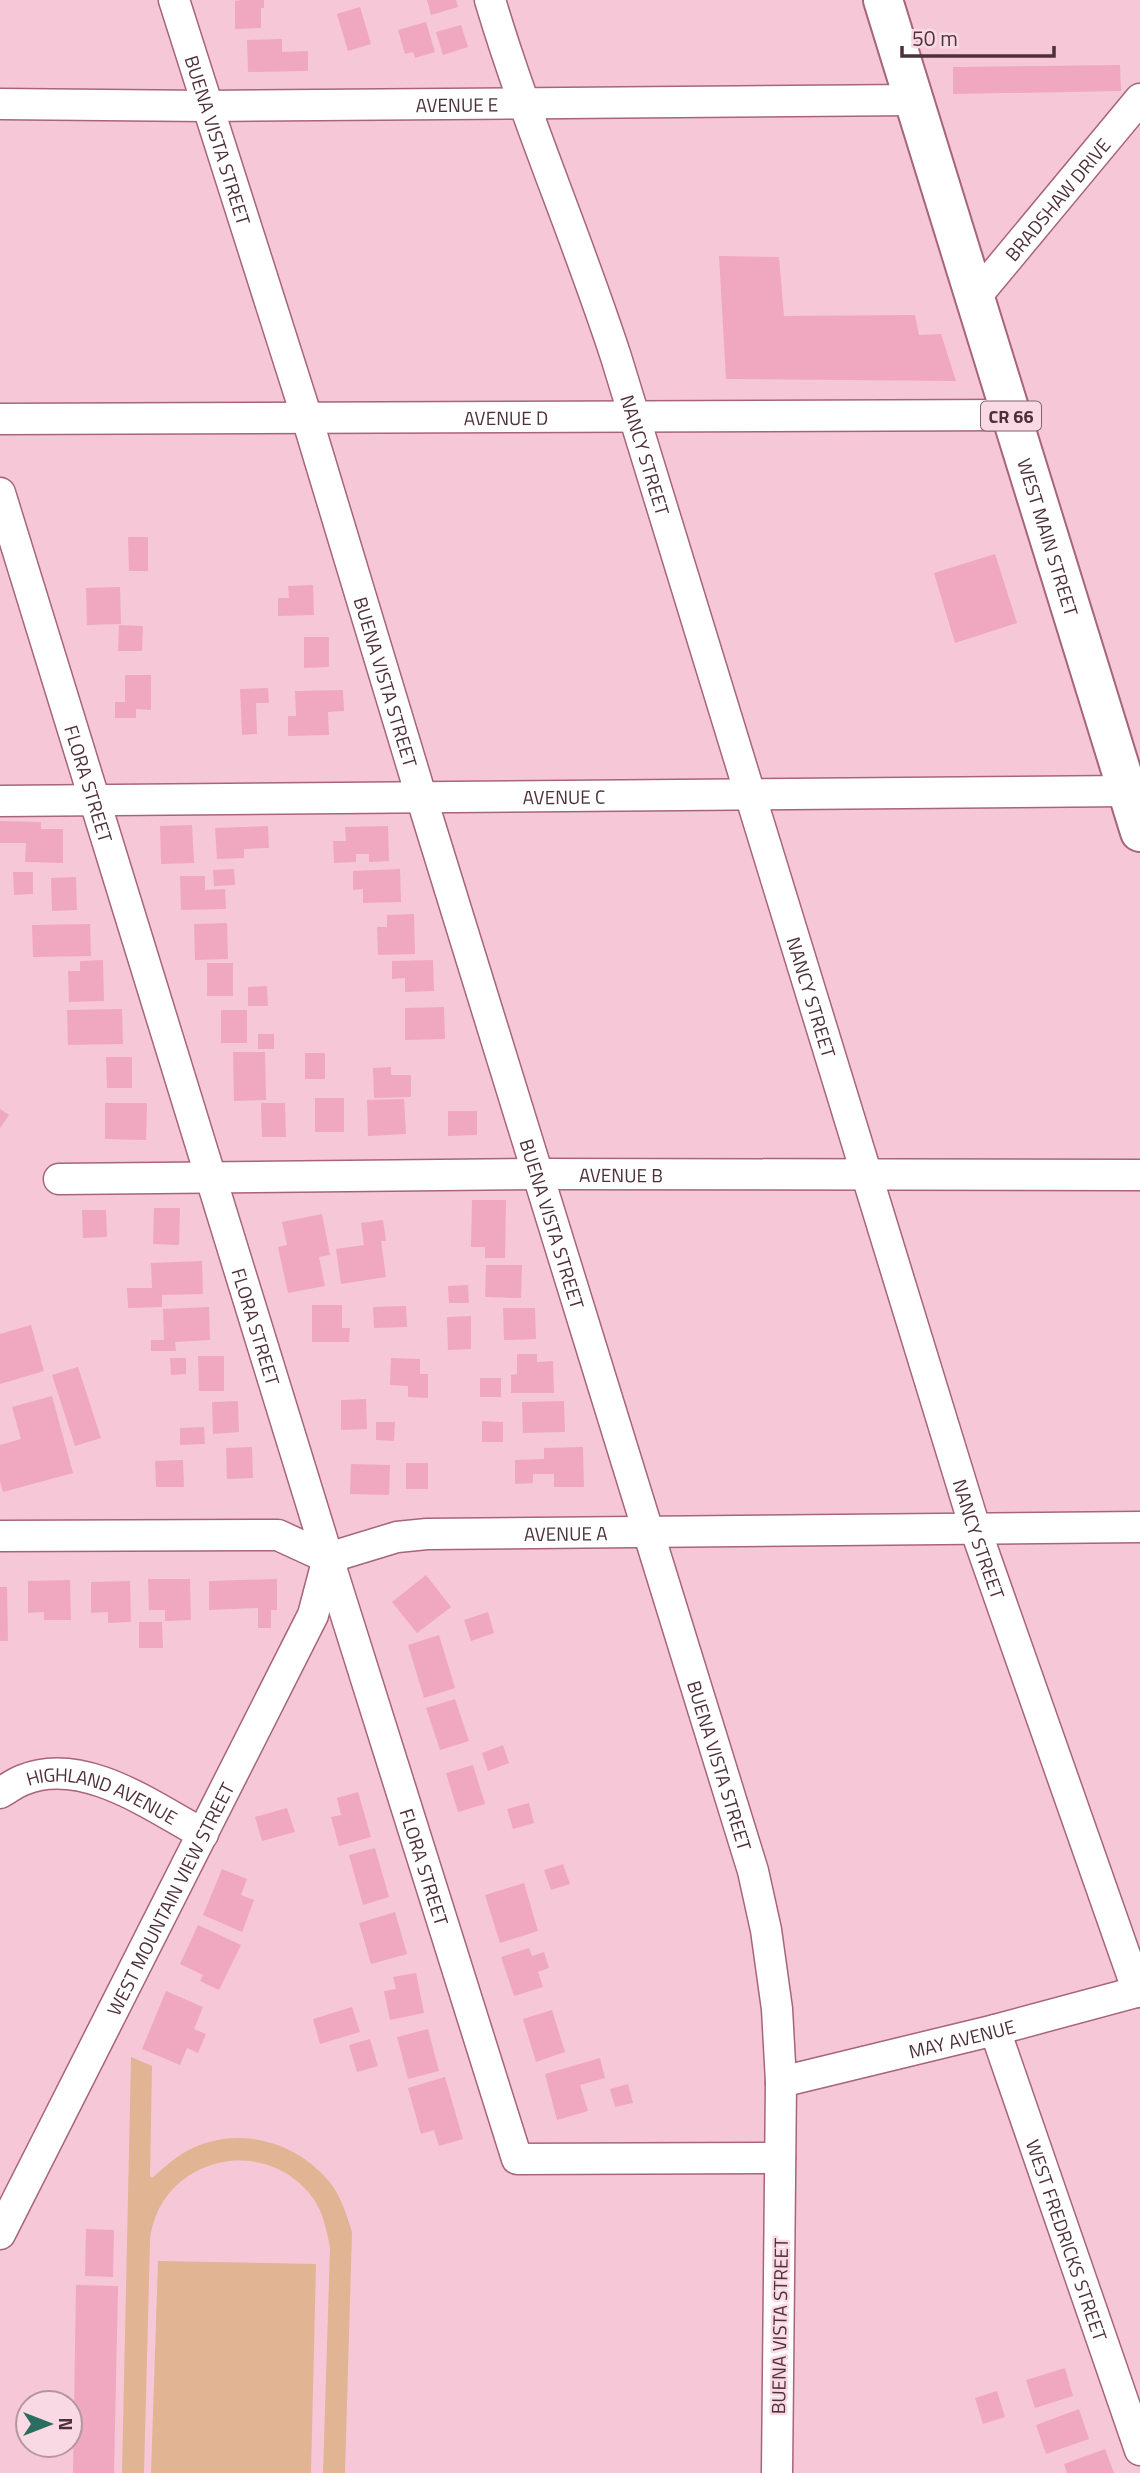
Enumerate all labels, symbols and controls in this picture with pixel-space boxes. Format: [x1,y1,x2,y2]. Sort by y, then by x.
scale bar [902,14,1054,58]
text: 50 m [912,22,958,54]
street label: BUENA VISTA STREET [178,52,259,229]
street label: AVENUE E [416,89,498,119]
street label: BRADSHAW DRIVE [997,131,1117,267]
street label: NANCY STREET [614,391,678,519]
street label: AVENUE D [464,402,548,432]
road number: CR 66 [981,402,1041,430]
street label: WEST MAIN STREET [1011,454,1087,620]
street label: BUENA VISTA STREET [347,593,426,770]
street label: FLORA STREET [58,721,121,846]
street label: AVENUE C [523,781,605,811]
street label: NANCY STREET [780,933,844,1061]
street label: BUENA VISTA STREET [513,1135,593,1312]
street label: AVENUE B [579,1160,663,1189]
street label: FLORA STREET [225,1264,288,1389]
street label: NANCY STREET [946,1475,1013,1603]
street label: AVENUE A [524,1518,608,1548]
street label: BUENA VISTA STREET [680,1677,760,1854]
street label: HIGHLAND AVENUE [22,1759,183,1831]
street label: WEST MOUNTAIN VIEW STREET [99,1777,241,2020]
street label: FLORA STREET [393,1804,457,1929]
street label: MAY AVENUE [905,2011,1018,2065]
street label: WEST FREDRICKS STREET [1019,2135,1116,2345]
street label: BUENA VISTA STREET [763,2238,795,2414]
north arrow [14,2389,84,2459]
text: N [52,2417,81,2431]

